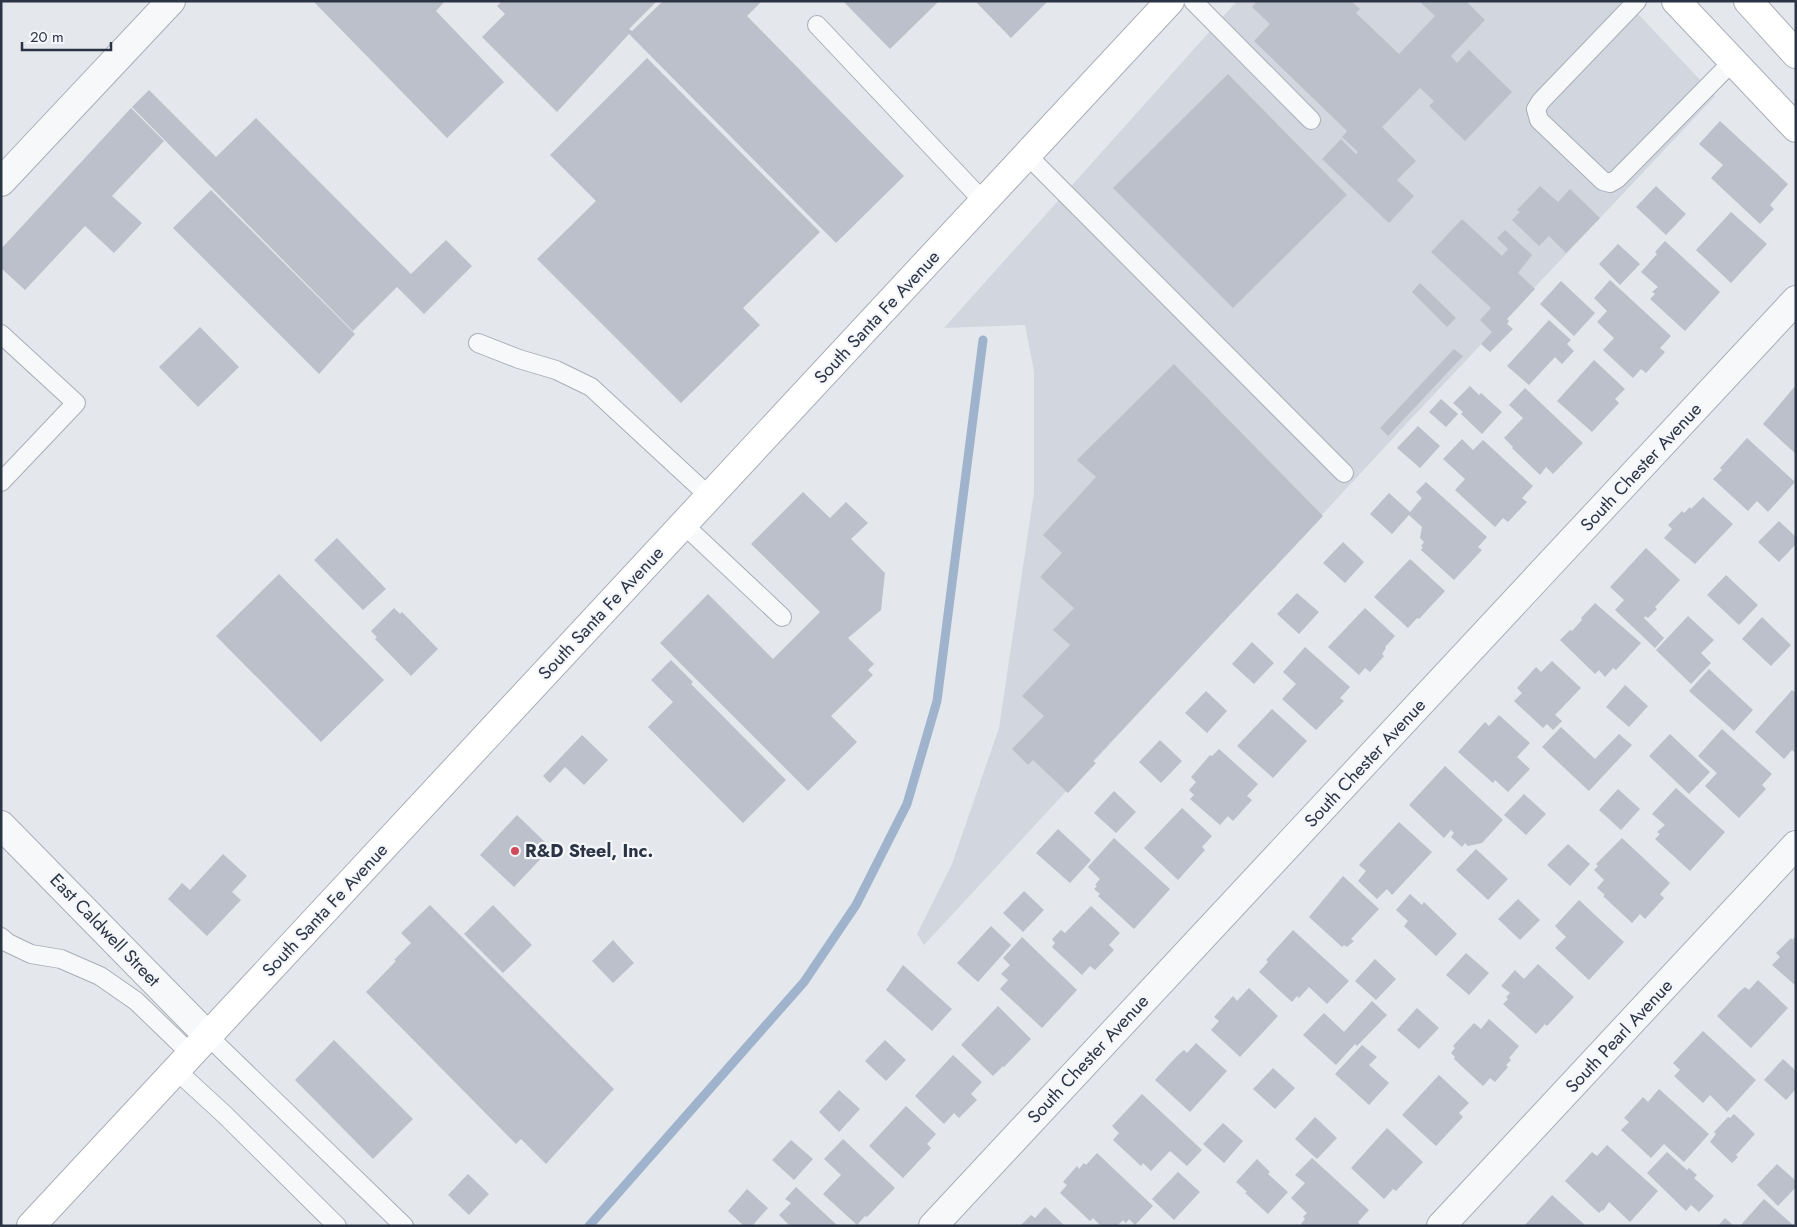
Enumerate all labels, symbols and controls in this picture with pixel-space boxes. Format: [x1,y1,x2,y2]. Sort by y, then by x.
scale bar [22,20,111,52]
text: 20 m [30,26,64,48]
street label: South Santa Fe Avenue [808,245,946,389]
street label: South Chester Avenue [1574,397,1708,537]
street label: South Santa Fe Avenue [532,541,670,685]
street label: South Chester Avenue [1298,693,1432,833]
street label: South Santa Fe Avenue [256,838,394,982]
place label: R&D Steel, Inc. [525,838,653,864]
marker: R&D Steel, Inc. [509,845,521,857]
street label: East Caldwell Street [44,867,166,993]
street label: South Pearl Avenue [1559,973,1679,1099]
street label: South Chester Avenue [1021,989,1155,1129]

